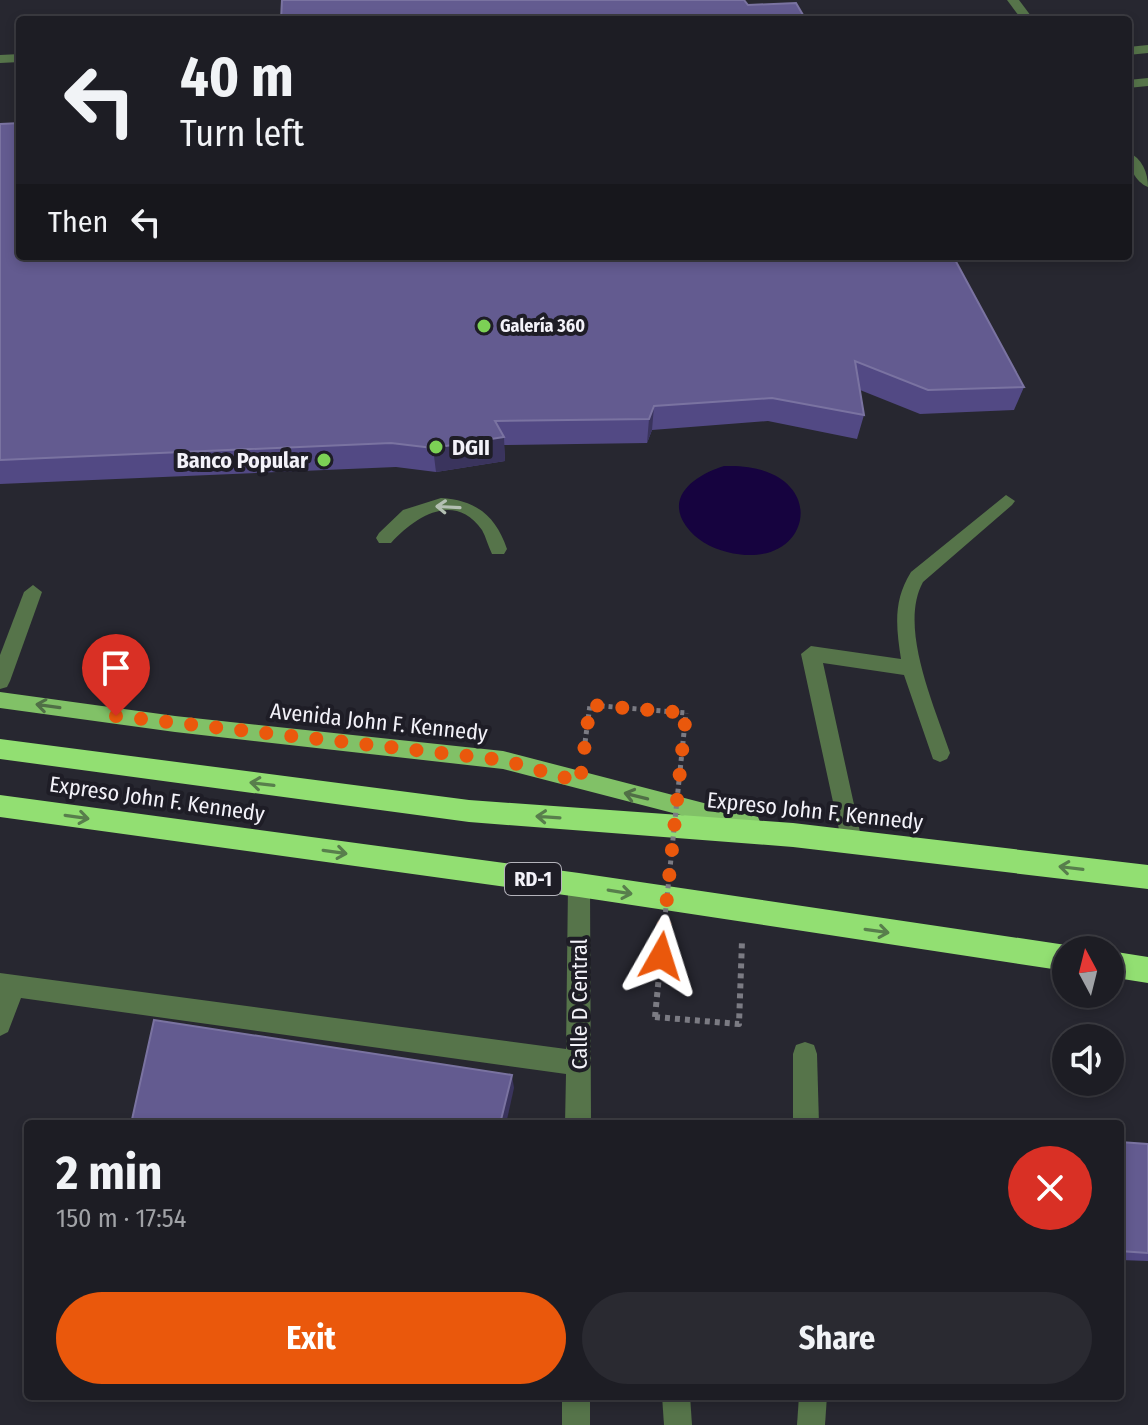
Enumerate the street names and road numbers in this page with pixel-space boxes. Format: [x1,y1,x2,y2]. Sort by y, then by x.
street label: Avenida John F. Kennedy [269,697,489,747]
street label: Expreso John F. Kennedy [48,771,267,828]
street label: Expreso John F. Kennedy [706,786,925,836]
road number: RD-1 [505,863,561,895]
street label: Calle D Central [566,938,593,1069]

